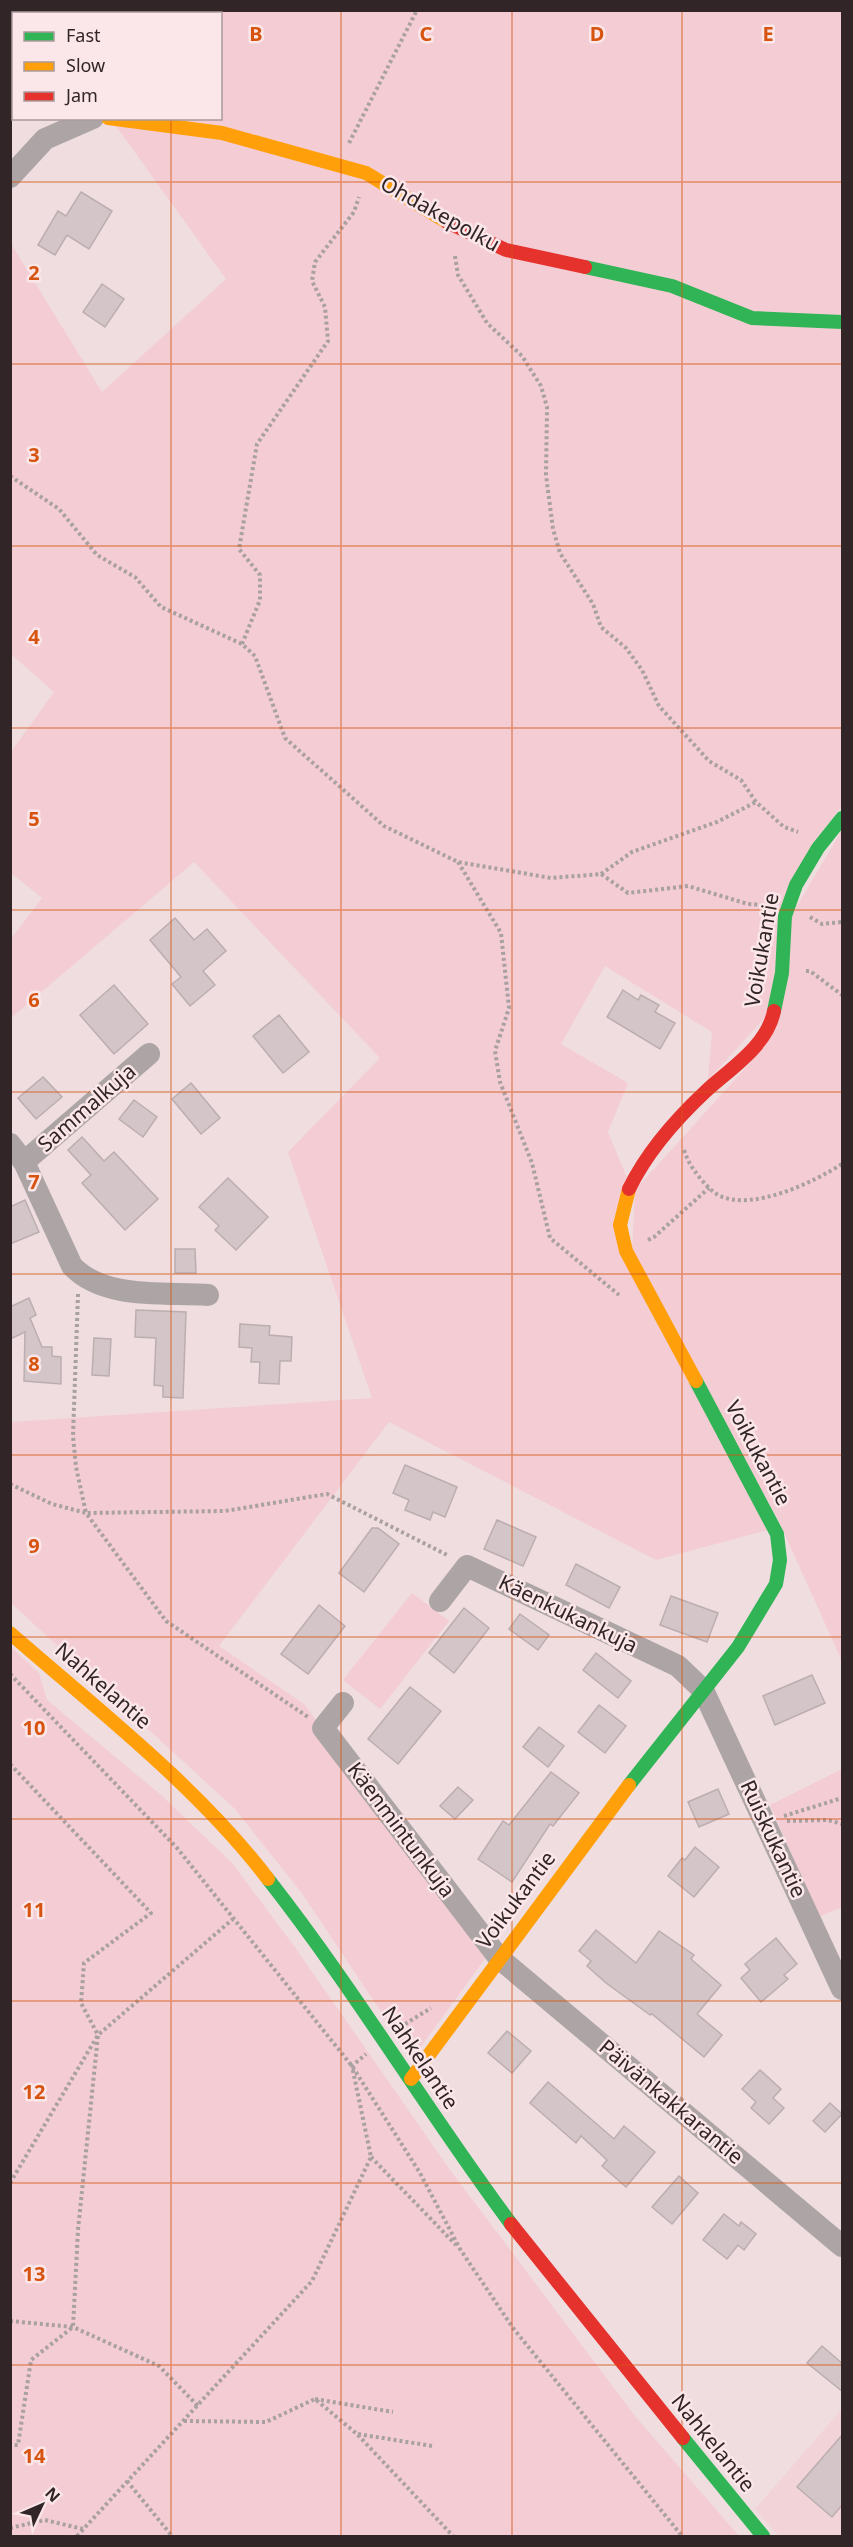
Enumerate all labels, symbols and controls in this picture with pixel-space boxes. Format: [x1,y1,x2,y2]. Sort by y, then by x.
legend [12,12,222,120]
text: B [249,20,263,47]
text: C [420,20,433,47]
text: D [590,20,604,47]
text: E [762,20,774,47]
text: Fast [66,23,101,47]
text: Slow [66,53,105,77]
text: Jam [64,83,98,107]
street label: Ohdakepolku [376,169,505,257]
text: 2 [28,259,40,286]
text: 3 [28,441,40,468]
text: 4 [28,623,40,650]
text: 5 [28,805,40,832]
street label: Voikukantie [737,891,785,1009]
text: 6 [28,986,40,1013]
street label: Sammalkuja [31,1057,141,1158]
text: 7 [28,1168,40,1195]
text: 8 [28,1350,40,1377]
street label: Voikukantie [719,1395,798,1510]
text: 9 [28,1532,40,1559]
street label: Käenkukankuja [494,1567,643,1659]
street label: Nahkelantie [50,1636,158,1735]
text: 10 [23,1714,45,1741]
street label: Käenmintunkuja [342,1756,462,1903]
street label: Ruiskukantie [734,1775,813,1902]
street label: Voikukantie [469,1845,561,1954]
text: 11 [23,1896,45,1923]
street label: Nahkelantie [376,2000,466,2115]
street label: Päivänkakkarantie [594,2033,750,2170]
text: 12 [23,2078,45,2105]
text: 13 [23,2260,45,2287]
street label: Nahkelantie [666,2387,762,2497]
text: 14 [23,2442,46,2469]
north arrow [12,2475,72,2535]
text: N [40,2482,65,2507]

